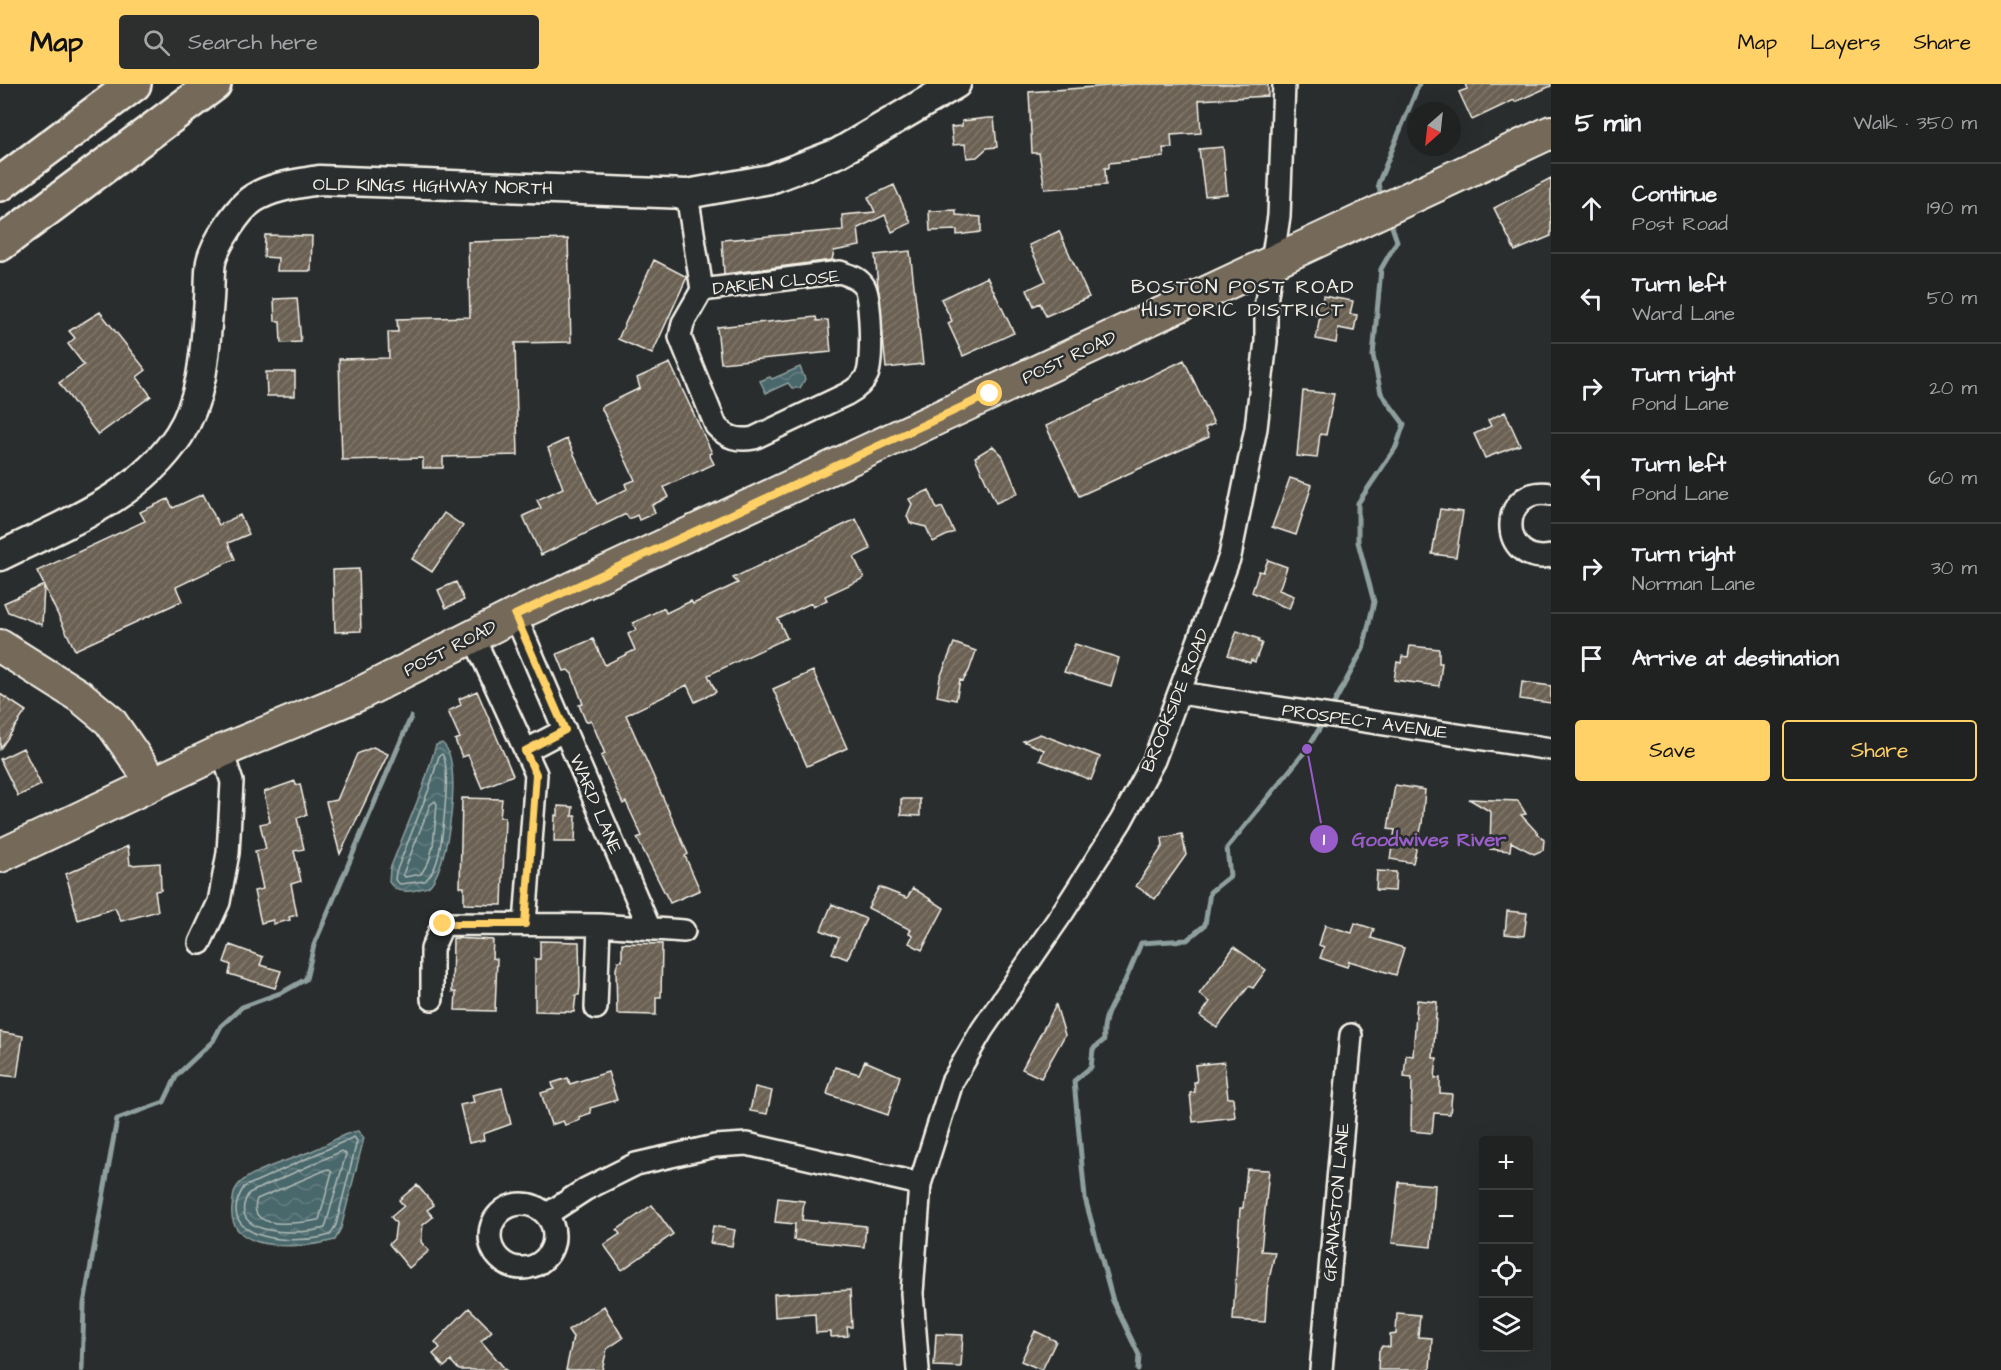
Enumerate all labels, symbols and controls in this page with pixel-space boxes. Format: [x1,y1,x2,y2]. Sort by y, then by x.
search box [119,15,539,69]
text: Map [30,23,83,62]
icon: search [140,26,173,59]
text: Search here [188,27,318,58]
text: Map [1737,28,1777,57]
text: Layers [1810,28,1880,57]
text: Share [1913,28,1971,57]
north arrow [1407,102,1461,156]
text: 5 min [1575,105,1641,141]
text: Walk · 350 m [1853,109,1977,137]
street label: OLD KINGS HIGHWAY NORTH [313,172,553,201]
text: Continue [1632,179,1717,210]
icon: ahead [1575,192,1608,225]
text: 190 m [1927,194,1977,222]
text: Post Road [1632,210,1728,238]
street label: DARIEN CLOSE [711,263,841,302]
text: Turn left [1632,269,1726,300]
district label: BOSTON POST ROAD HISTORIC DISTRICT [1131,273,1355,324]
icon: left [1575,282,1608,315]
text: 50 m [1927,284,1977,312]
text: Ward Lane [1632,300,1735,328]
street label: POST ROAD [1018,325,1121,390]
text: Turn right [1632,359,1735,390]
icon: right [1575,372,1608,405]
text: 20 m [1929,374,1977,402]
route start [976,380,1002,406]
text: Pond Lane [1632,390,1729,418]
text: Turn left [1632,449,1726,480]
icon: left [1575,462,1608,495]
text: 60 m [1928,464,1977,492]
text: Pond Lane [1632,480,1729,508]
text: Turn right [1632,539,1735,570]
icon: right [1575,552,1608,585]
text: 30 m [1931,554,1977,582]
text: Norman Lane [1632,570,1755,598]
street label: POST ROAD [399,614,501,683]
street label: BROOKSIDE ROAD [1135,624,1216,776]
icon: arrive [1575,642,1608,675]
text: Arrive at destination [1632,643,1839,674]
street label: PROSPECT AVENUE [1281,698,1450,746]
button: Save [1575,720,1770,781]
button: Share [1782,720,1977,781]
street label: WARD LANE [563,750,628,858]
callout: Goodwives River [1309,820,1518,858]
text: Goodwives River [1352,826,1507,854]
text: 1 [1323,827,1326,852]
route end [429,910,455,936]
street label: GRANASTON LANE [1317,1121,1356,1282]
map controls [1479,1136,1533,1352]
button: + [1479,1136,1533,1190]
button: − [1479,1190,1533,1244]
button: locate [1479,1244,1533,1298]
button: layers [1479,1298,1533,1352]

